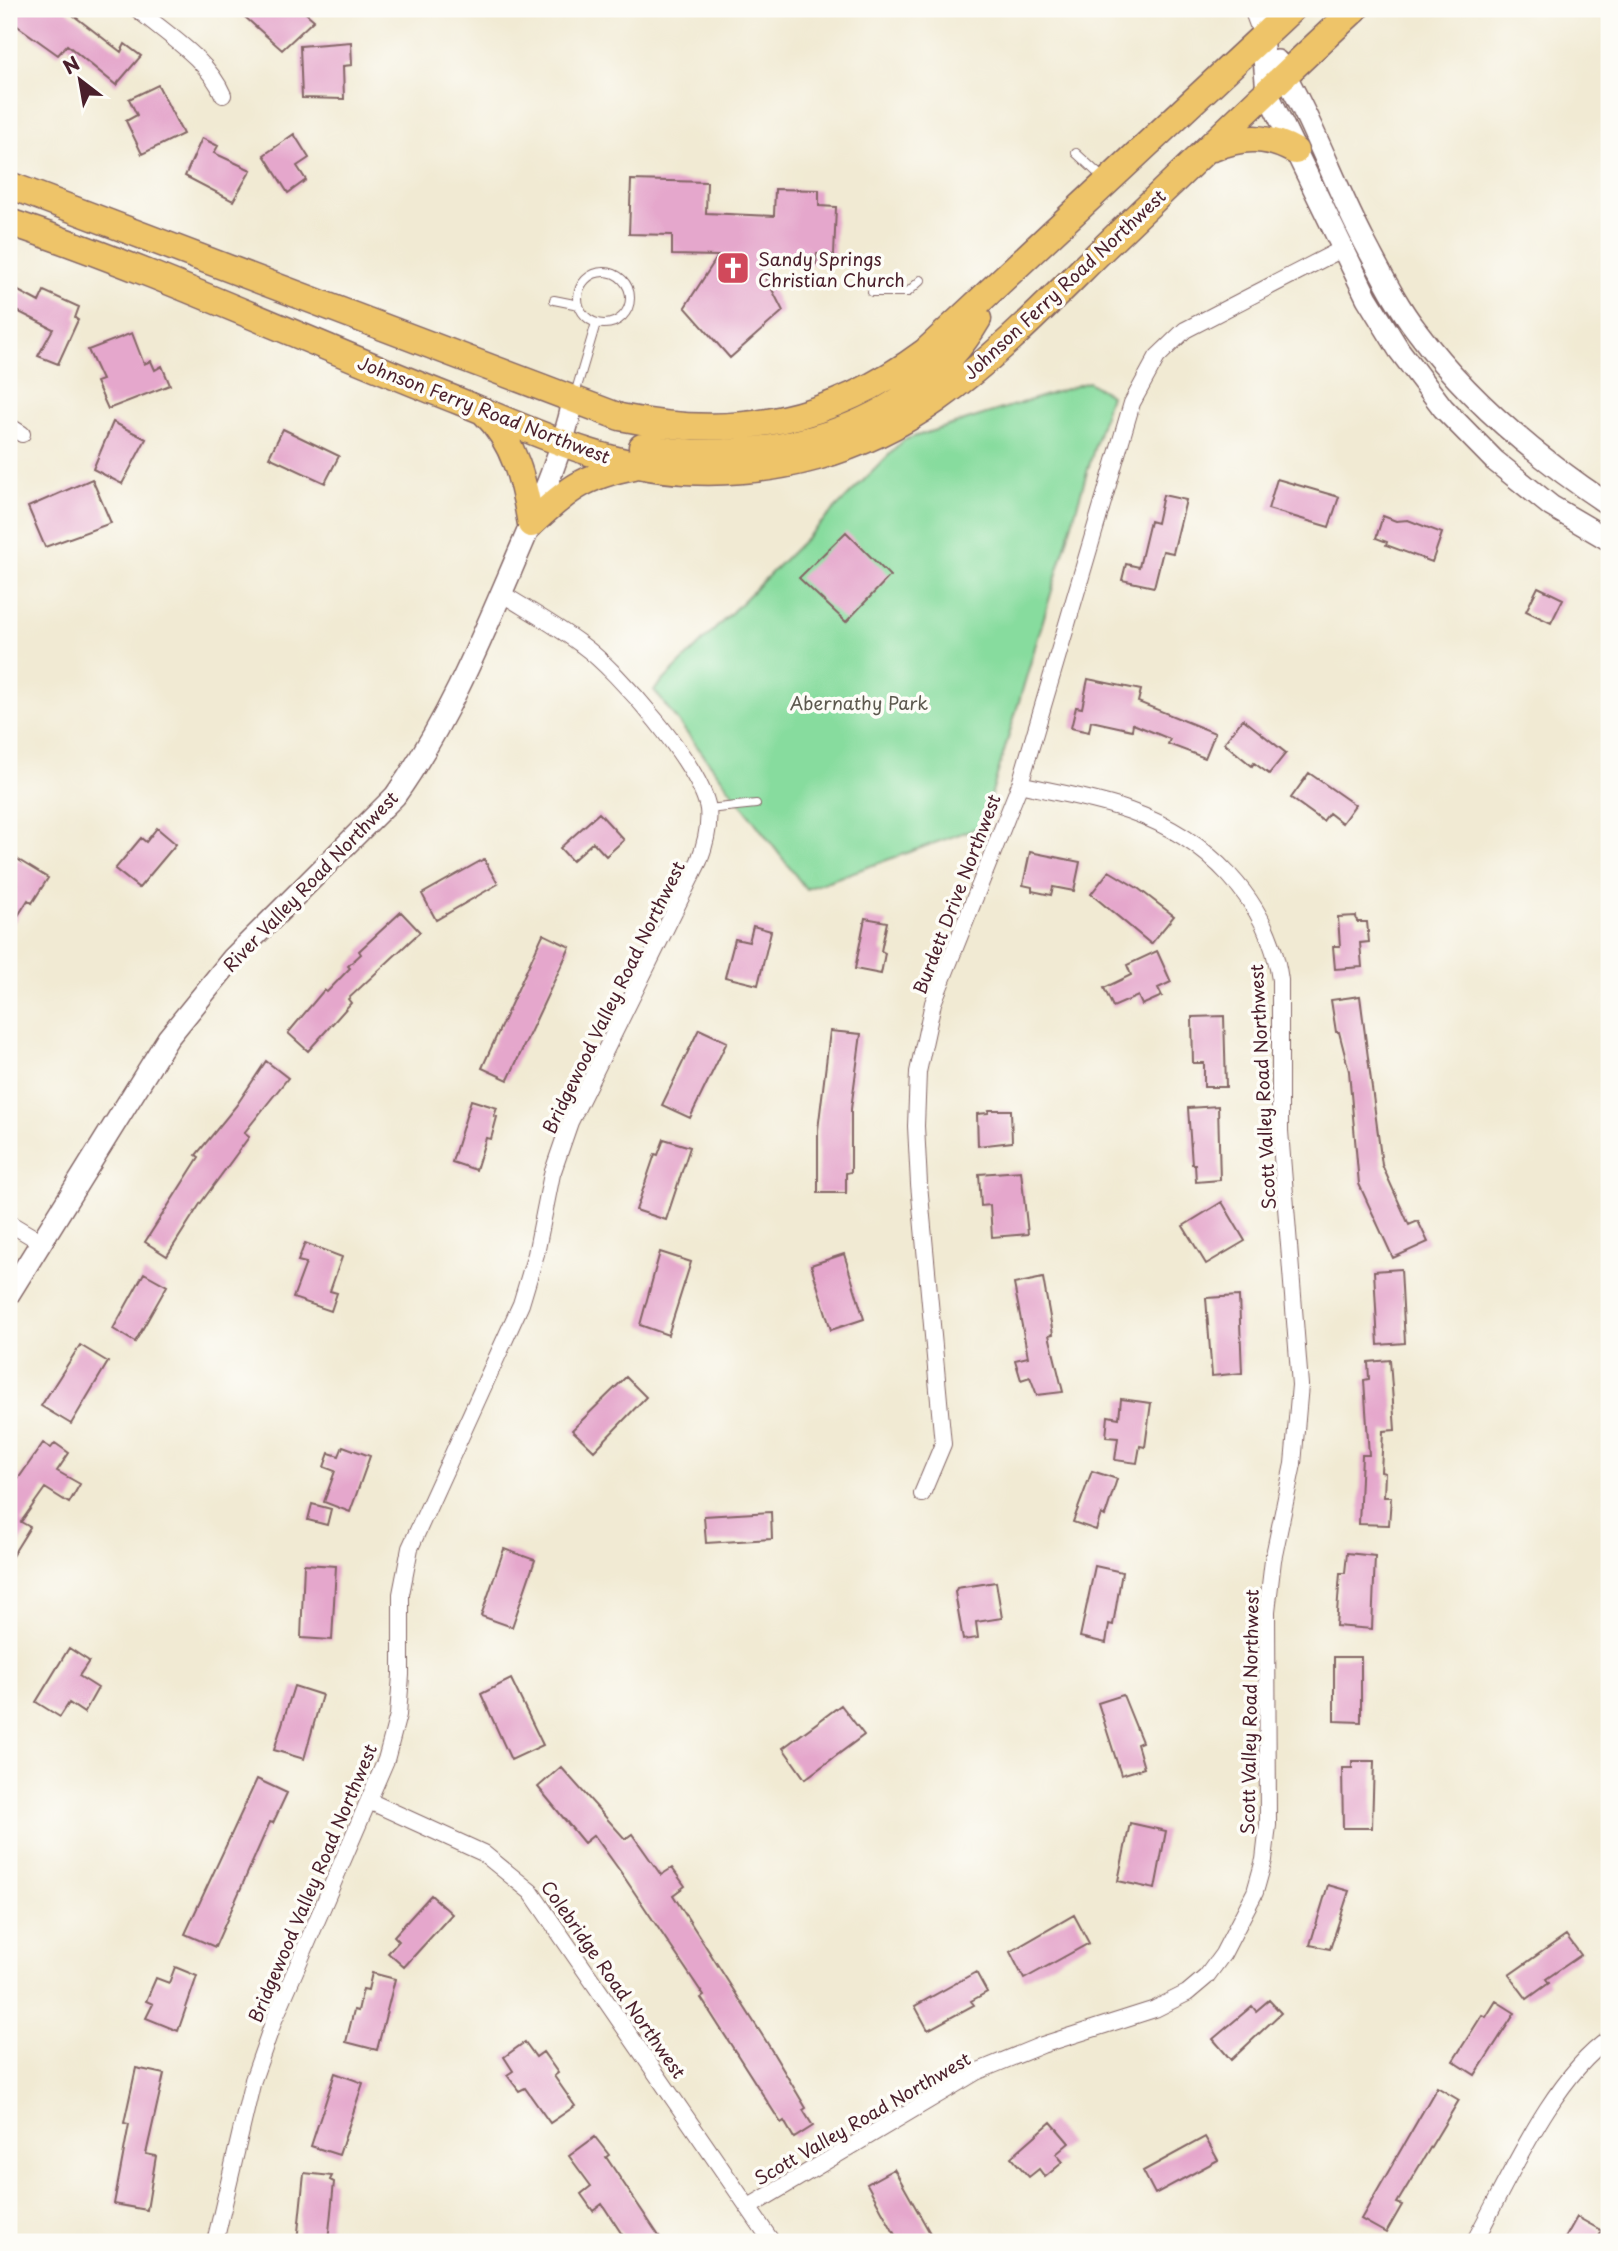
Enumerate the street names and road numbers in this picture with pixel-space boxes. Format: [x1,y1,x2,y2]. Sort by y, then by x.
street label: Johnson Ferry Road Northwest [957,183,1171,385]
street label: Johnson Ferry Road Northwest [354,348,614,470]
street label: River Valley Road Northwest [216,784,404,978]
street label: Burdett Drive Northwest [905,790,1007,998]
street label: Bridgewood Valley Road Northwest [535,856,691,1138]
street label: Scott Valley Road Northwest [1242,964,1282,1210]
street label: Scott Valley Road Northwest [1233,1589,1265,1835]
street label: Bridgewood Valley Road Northwest [241,1740,383,2026]
street label: Colebridge Road Northwest [535,1875,693,2083]
street label: Scott Valley Road Northwest [749,2045,975,2191]

